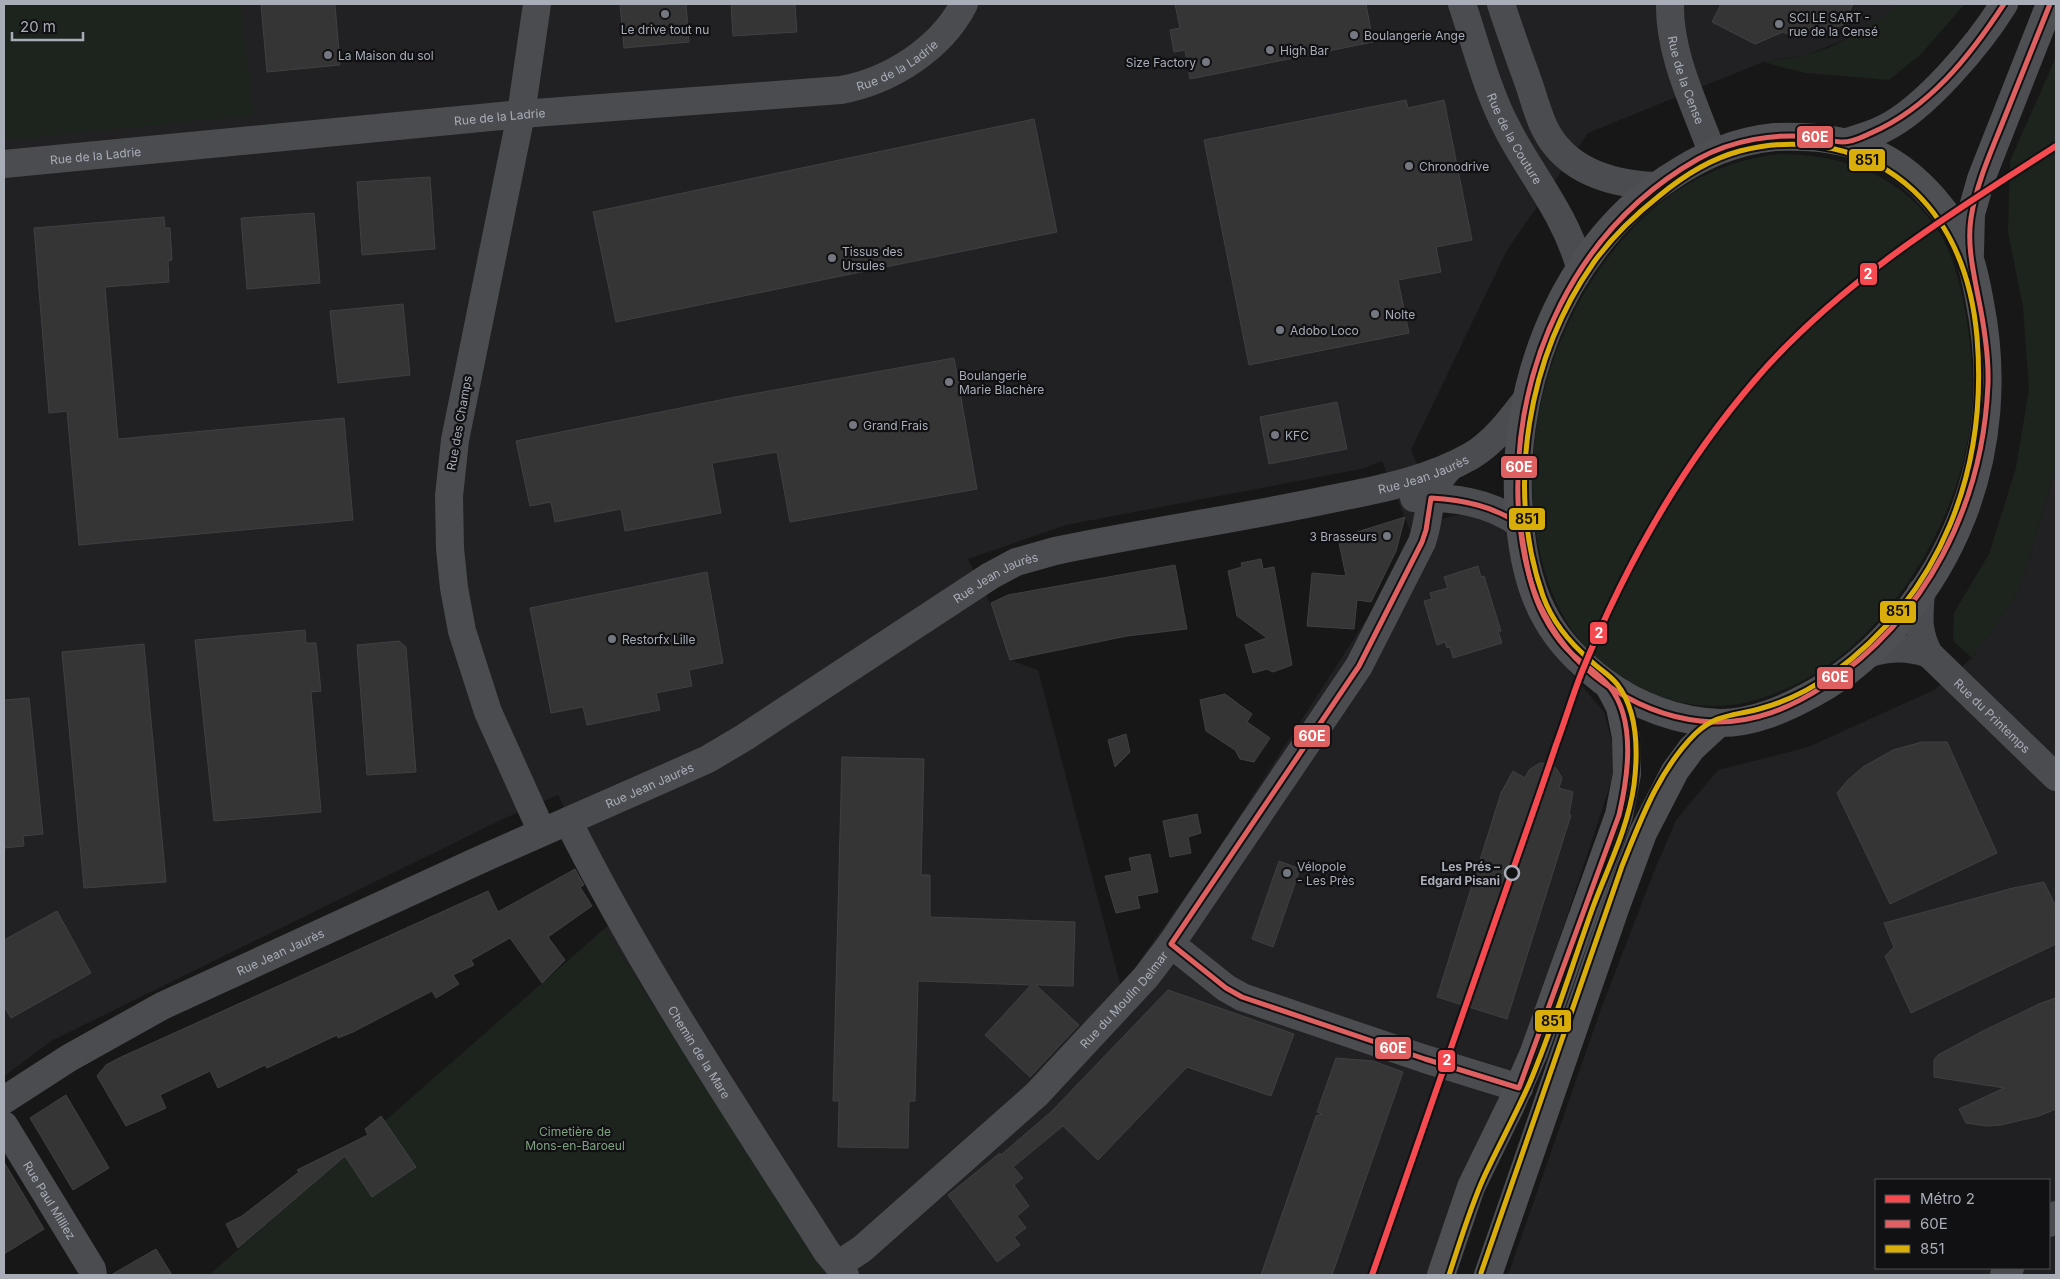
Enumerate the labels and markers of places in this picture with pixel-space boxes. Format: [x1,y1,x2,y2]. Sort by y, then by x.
marker: Le drive tout nu [659,8,671,20]
place label: SCI LE SART - rue de la Censé [1789,10,1878,39]
marker: SCI LE SART - rue de la Censé [1773,18,1785,30]
place label: Le drive tout nu [621,22,709,37]
place label: Boulangerie Ange [1364,28,1465,43]
marker: Boulangerie Ange [1348,29,1360,41]
place label: High Bar [1280,43,1329,58]
marker: High Bar [1264,44,1276,56]
place label: La Maison du sol [338,48,434,63]
marker: La Maison du sol [322,49,334,61]
place label: Size Factory [1126,55,1196,70]
marker: Size Factory [1200,56,1212,68]
place label: Chronodrive [1419,159,1489,174]
marker: Chronodrive [1403,160,1415,172]
place label: Tissus des Ursules [842,244,903,273]
marker: Tissus des Ursules [826,252,838,264]
place label: Nolte [1385,307,1415,322]
marker: Nolte [1369,308,1381,320]
place label: Adobo Loco [1290,323,1359,338]
marker: Adobo Loco [1274,324,1286,336]
place label: Boulangerie Marie Blachère [959,368,1044,397]
marker: Boulangerie Marie Blachère [943,376,955,388]
place label: Grand Frais [863,418,928,433]
marker: Grand Frais [847,419,859,431]
place label: KFC [1285,428,1309,443]
marker: KFC [1269,429,1281,441]
place label: 3 Brasseurs [1309,529,1377,544]
marker: 3 Brasseurs [1381,530,1393,542]
place label: Restorfx Lille [622,632,695,647]
marker: Restorfx Lille [606,633,618,645]
place label: Vélopole - Les Près [1297,859,1355,888]
place label: Les Prés – Edgard Pisani [1420,859,1500,888]
marker: Les Prés – Edgard Pisani [1504,865,1520,881]
marker: Vélopole - Les Près [1281,867,1293,879]

